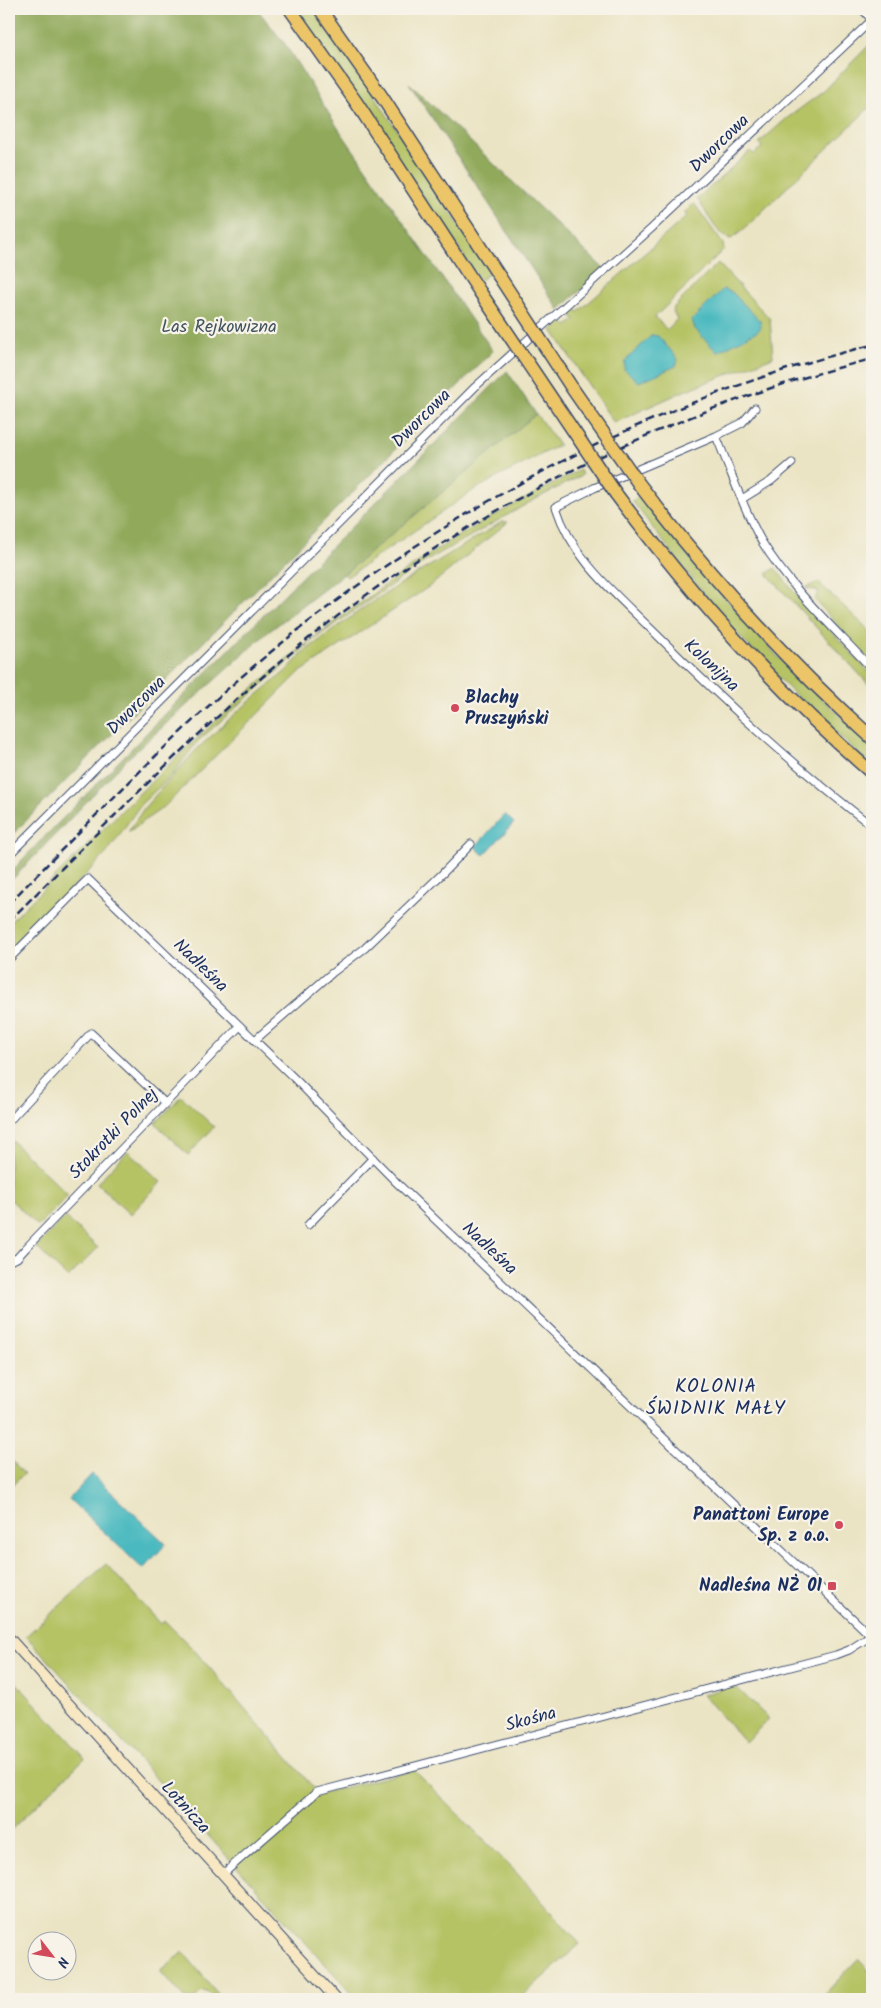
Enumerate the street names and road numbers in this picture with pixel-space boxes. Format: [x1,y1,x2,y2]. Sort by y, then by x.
street label: Dworcowa [683,108,757,180]
street label: Dworcowa [385,382,459,456]
street label: Kolonijna [676,632,746,700]
street label: Dworcowa [100,669,174,743]
street label: Nadleśna [166,932,234,1000]
street label: Stokrotki Polnej [62,1080,167,1187]
street label: Nadleśna [454,1215,524,1283]
street label: Skośna [502,1699,560,1741]
street label: Lotnicza [153,1775,217,1841]

